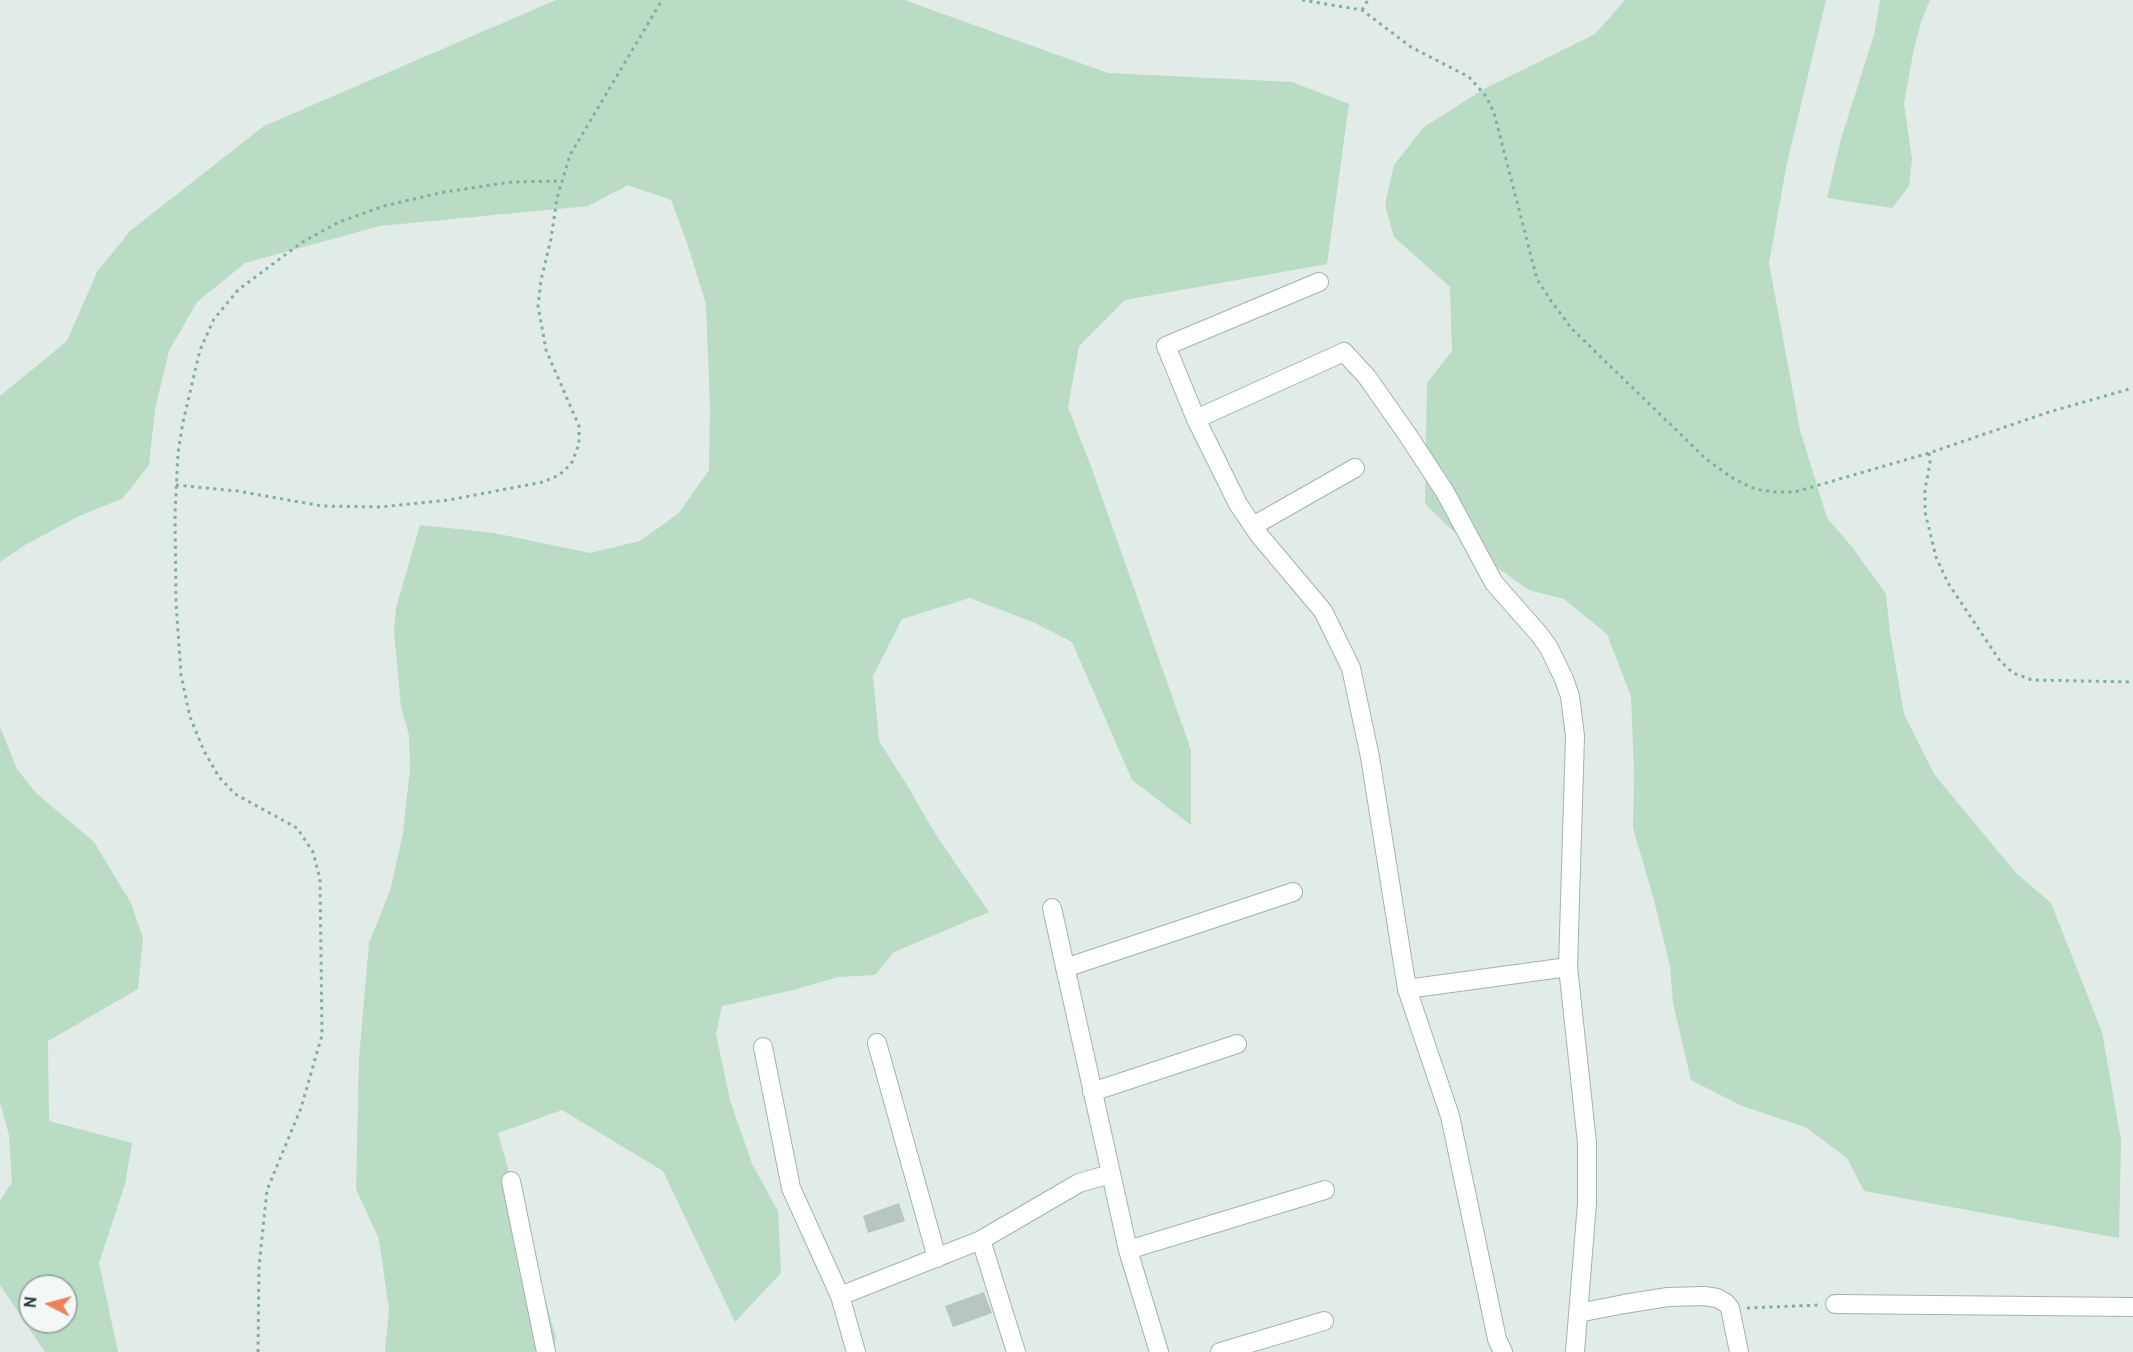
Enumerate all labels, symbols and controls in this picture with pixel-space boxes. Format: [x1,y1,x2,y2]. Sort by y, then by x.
north arrow [18,1274,78,1334]
text: N [22,1296,43,1309]

